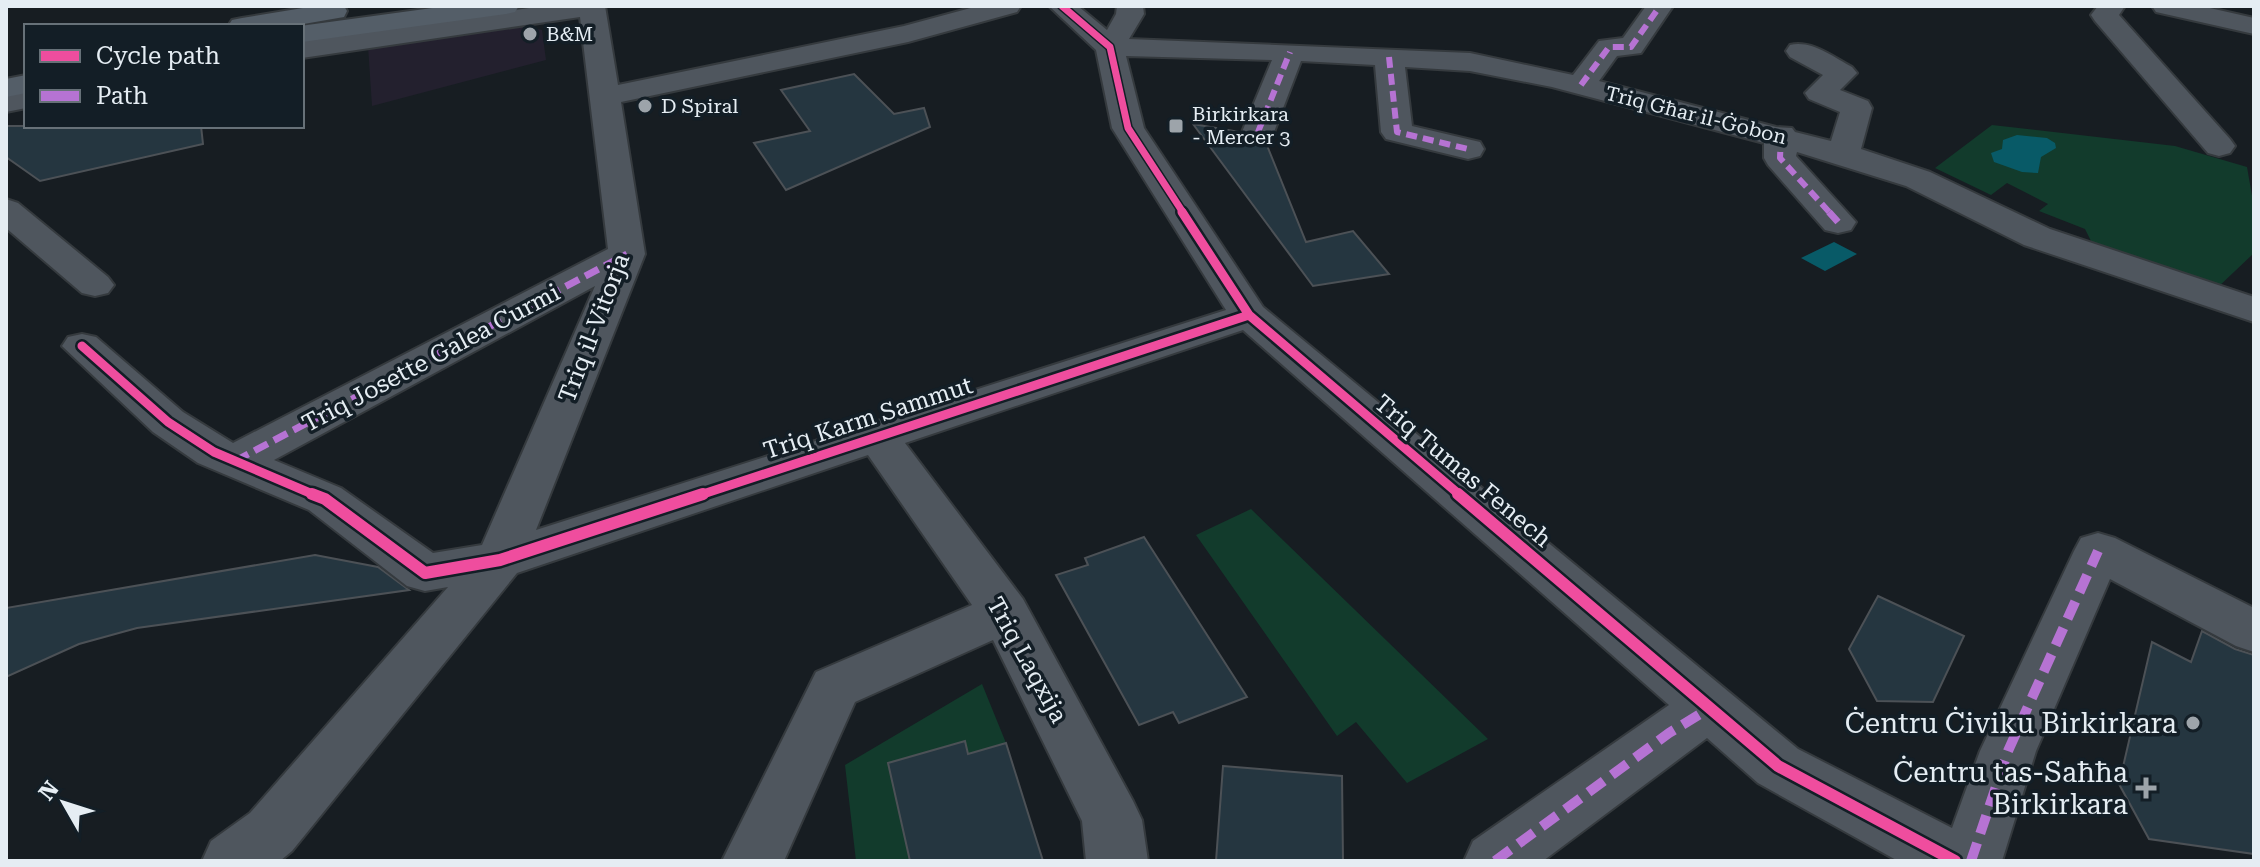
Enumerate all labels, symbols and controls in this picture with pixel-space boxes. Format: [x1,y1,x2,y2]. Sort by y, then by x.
place label: B&M [546,22,593,46]
legend [24,24,304,128]
marker: B&M [521,25,539,43]
text: Cycle path [96,42,220,70]
street label: Triq Għar il-Ġobon [1603,81,1789,149]
text: Path [96,82,148,110]
place label: D Spiral [661,94,738,118]
marker: D Spiral [636,97,654,115]
place label: Birkirkara - Mercer 3 [1192,102,1290,149]
marker: Birkirkara - Mercer 3 [1167,117,1185,135]
street label: Triq il-Vitorja [553,250,635,406]
street label: Triq Josette Galea Curmi [297,278,565,438]
street label: Triq Karm Sammut [760,371,976,465]
street label: Triq Tumas Fenech [1369,389,1557,553]
street label: Triq Laqxija [981,592,1073,728]
place label: Ċentru Ċiviku Birkirkara [1845,706,2177,740]
marker: Ċentru Ċiviku Birkirkara [2184,714,2202,732]
place label: Ċentru tas-Saħħa Birkirkara [1893,755,2128,821]
north arrow [24,763,104,843]
text: N [34,776,64,805]
marker: Ċentru tas-Saħħa Birkirkara [2135,777,2157,799]

